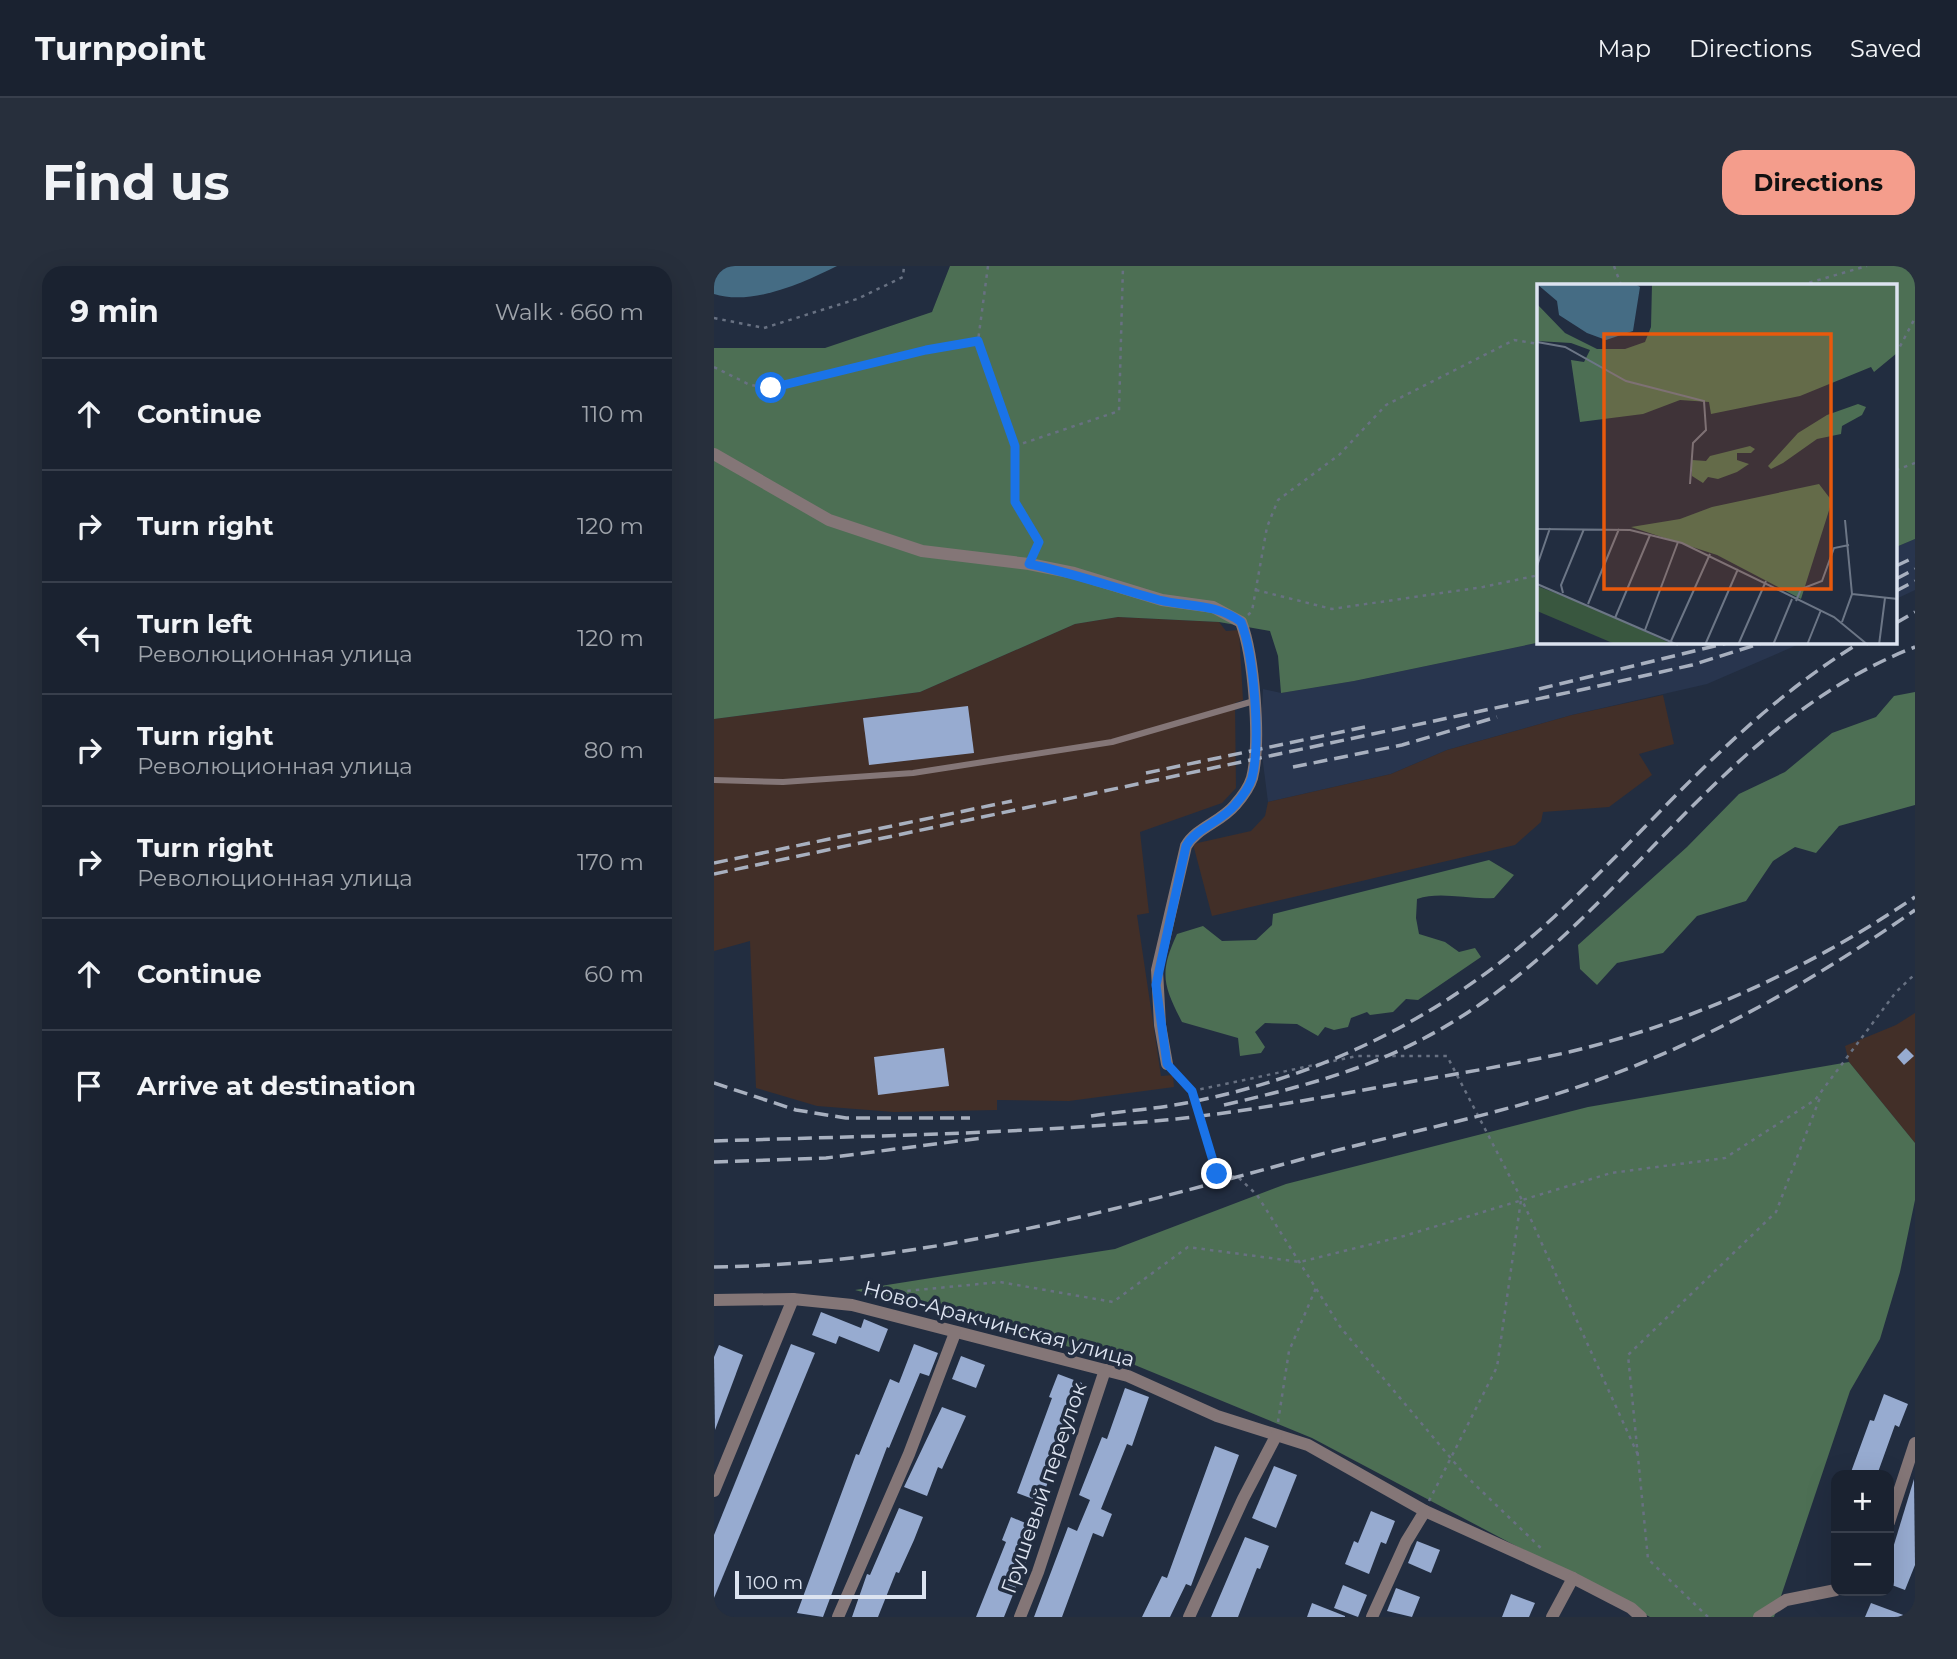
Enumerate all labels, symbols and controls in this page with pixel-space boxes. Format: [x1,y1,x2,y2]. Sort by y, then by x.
text: Turnpoint [35,28,206,68]
text: Map [1598,34,1651,63]
text: Directions [1689,34,1812,63]
text: Saved [1850,34,1922,63]
button: Directions [1722,150,1915,215]
text: Find us [42,153,230,212]
inset map [1537,284,1898,644]
text: 9 min [70,293,159,330]
text: Walk · 660 m [495,298,644,326]
route start [755,372,786,403]
icon: ahead [70,395,108,433]
text: Continue [137,398,262,430]
text: 110 m [582,400,644,428]
icon: right [70,507,108,545]
text: Turn right [137,510,273,542]
text: 120 m [577,512,644,540]
text: Turn left [137,608,253,640]
icon: left [70,619,108,657]
text: 120 m [577,624,644,652]
text: Революционная улица [137,640,413,668]
text: Turn right [137,720,273,752]
icon: right [70,731,108,769]
text: 80 m [584,736,644,764]
text: Революционная улица [137,752,413,780]
text: Turn right [137,832,273,864]
icon: right [70,843,108,881]
text: 170 m [577,848,644,876]
text: Революционная улица [137,864,413,892]
icon: ahead [70,955,108,993]
text: Continue [137,958,262,990]
text: 60 m [584,960,644,988]
icon: arrive [70,1067,108,1105]
text: Arrive at destination [137,1070,416,1102]
route end [1201,1158,1232,1189]
street label: Ново-Аракчинская улица [861,1275,1138,1372]
street label: Грушевый переулок [996,1379,1091,1597]
map controls [1831,1470,1894,1596]
button: + [1831,1470,1894,1533]
button: − [1831,1533,1894,1596]
scale bar [735,1568,926,1600]
text: 100 m [746,1571,803,1594]

